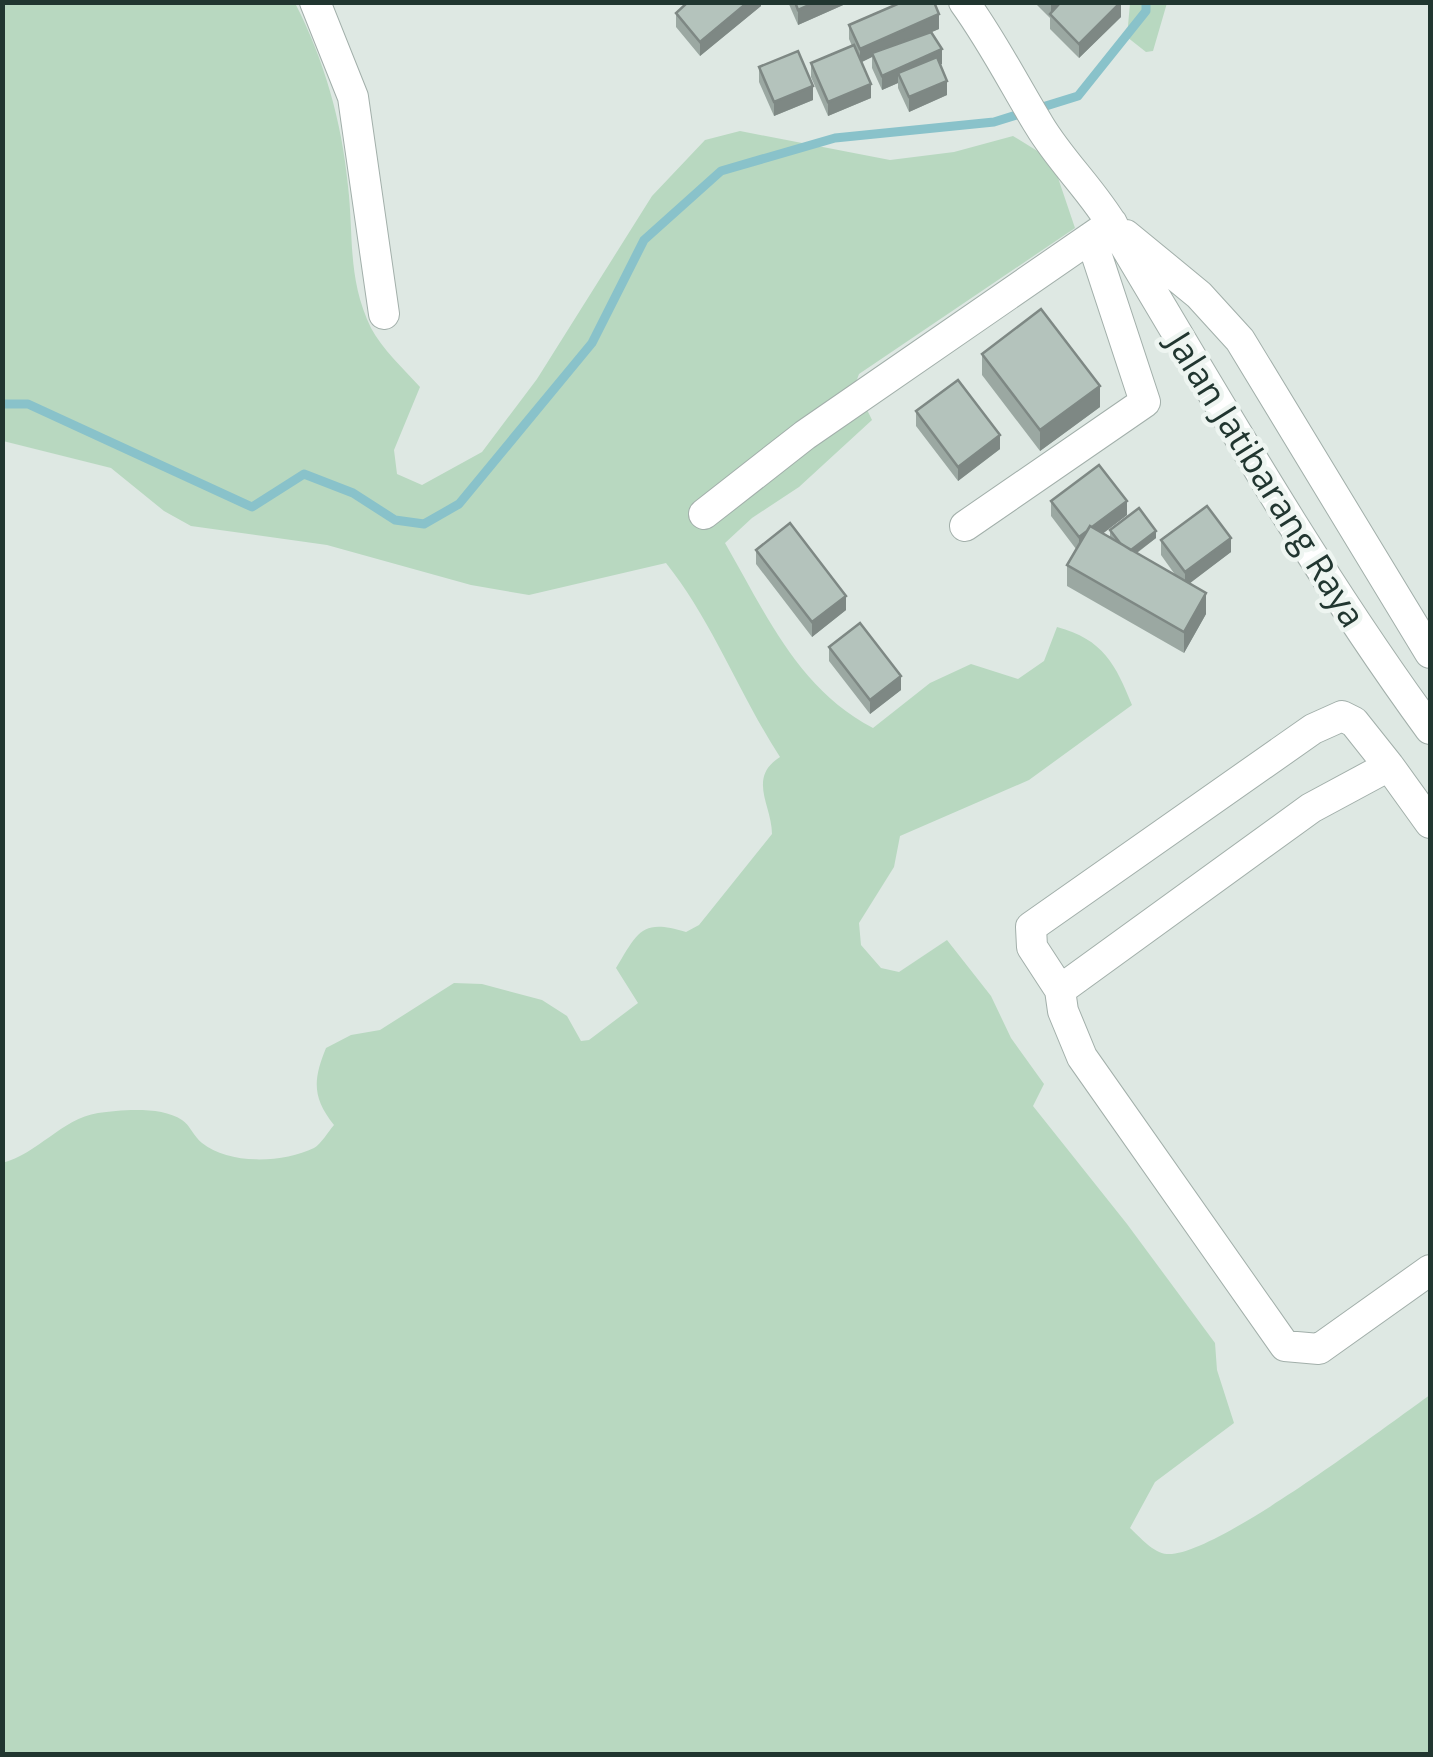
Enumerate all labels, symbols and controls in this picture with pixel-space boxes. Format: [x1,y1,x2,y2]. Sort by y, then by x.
street label: Jalan Jatibarang Raya [1155,320,1377,636]

